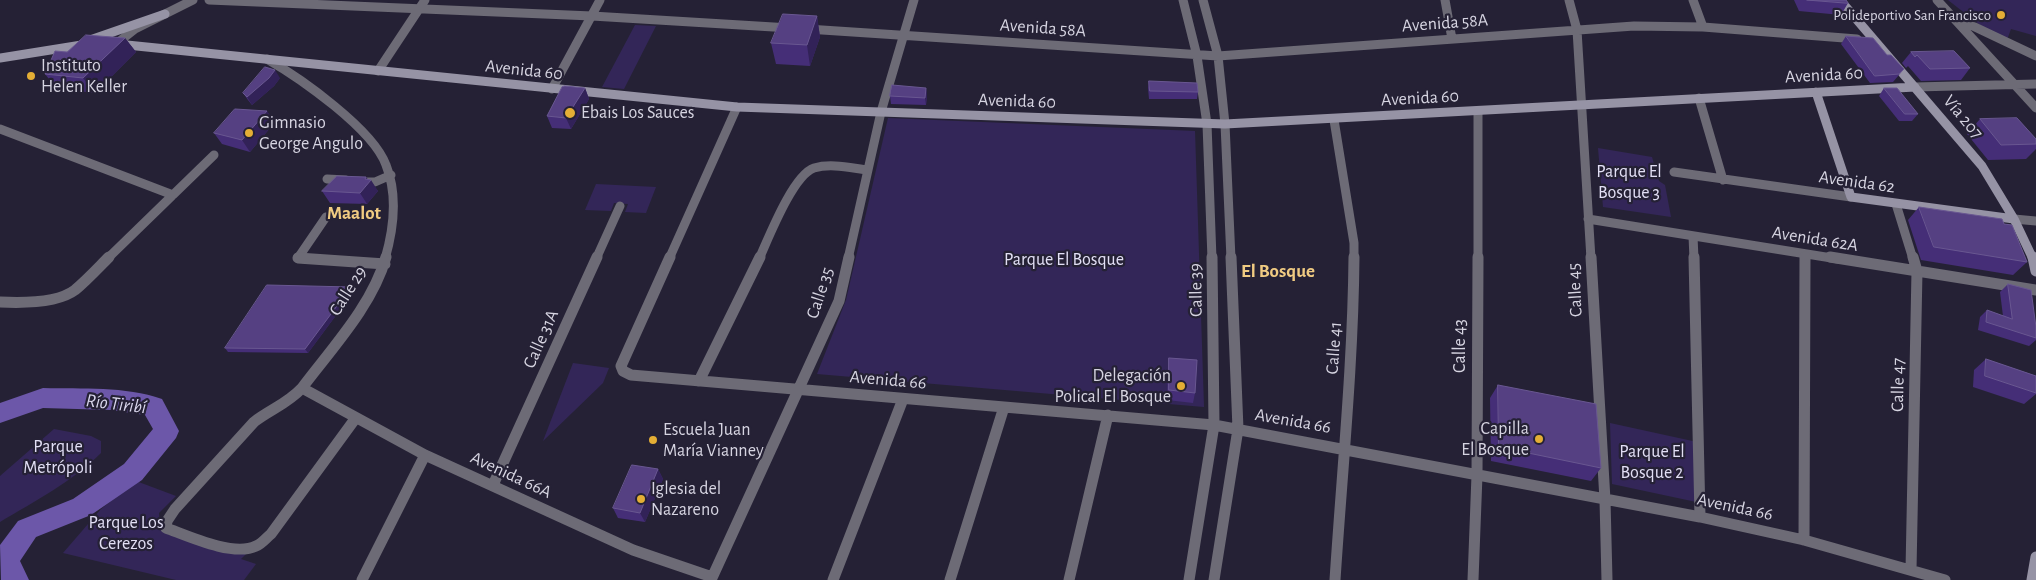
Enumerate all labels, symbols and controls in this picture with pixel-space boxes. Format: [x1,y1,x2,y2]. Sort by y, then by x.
place label: Polideportivo San Francisco [1833,6,1991,24]
street label: Avenida 58A [1401,9,1489,37]
marker: Polideportivo San Francisco [1995,9,2007,21]
street label: Avenida 58A [999,14,1087,42]
place label: Instituto Helen Keller [41,55,127,98]
street label: Avenida 60 [484,55,564,85]
street label: Avenida 60 [1785,62,1863,88]
marker: Instituto Helen Keller [25,70,37,82]
street label: Avenida 60 [1381,85,1459,111]
street label: Avenida 60 [978,89,1056,113]
street label: Vía 207 [1938,91,1988,143]
place label: Ebais Los Sauces [581,102,694,124]
marker: Ebais Los Sauces [563,106,577,120]
place label: Gimnasio George Angulo [259,112,363,154]
marker: Gimnasio George Angulo [243,127,255,139]
park label: Parque El Bosque 3 [1596,161,1662,203]
street label: Avenida 62 [1818,166,1896,198]
district label: Maalot [327,202,381,224]
street label: Avenida 62A [1770,222,1860,256]
park label: Parque El Bosque [1004,249,1124,271]
district label: El Bosque [1241,260,1315,282]
street label: Calle 29 [324,262,372,320]
street label: Calle 45 [1563,262,1587,318]
street label: Calle 39 [1185,263,1207,317]
street label: Calle 35 [802,265,838,321]
street label: Calle 31A [519,306,563,372]
street label: Calle 43 [1449,319,1471,373]
street label: Calle 41 [1321,321,1347,375]
street label: Calle 47 [1887,358,1909,412]
place label: Delegación Polical El Bosque [1055,365,1171,408]
street label: Avenida 66 [849,366,927,394]
marker: Delegación Polical El Bosque [1175,380,1187,392]
water label: Río Tiribí [85,389,147,419]
street label: Avenida 66 [1253,404,1333,438]
place label: Capilla El Bosque [1461,418,1529,460]
place label: Escuela Juan María Vianney [663,419,764,462]
marker: Capilla El Bosque [1533,433,1545,445]
marker: Escuela Juan María Vianney [647,434,659,446]
park label: Parque Metrópoli [23,436,93,478]
park label: Parque El Bosque 2 [1619,441,1685,484]
street label: Avenida 66A [467,447,555,503]
place label: Iglesia del Nazareno [651,478,721,520]
street label: Avenida 66 [1695,488,1775,526]
marker: Iglesia del Nazareno [635,493,647,505]
park label: Parque Los Cerezos [88,512,164,554]

